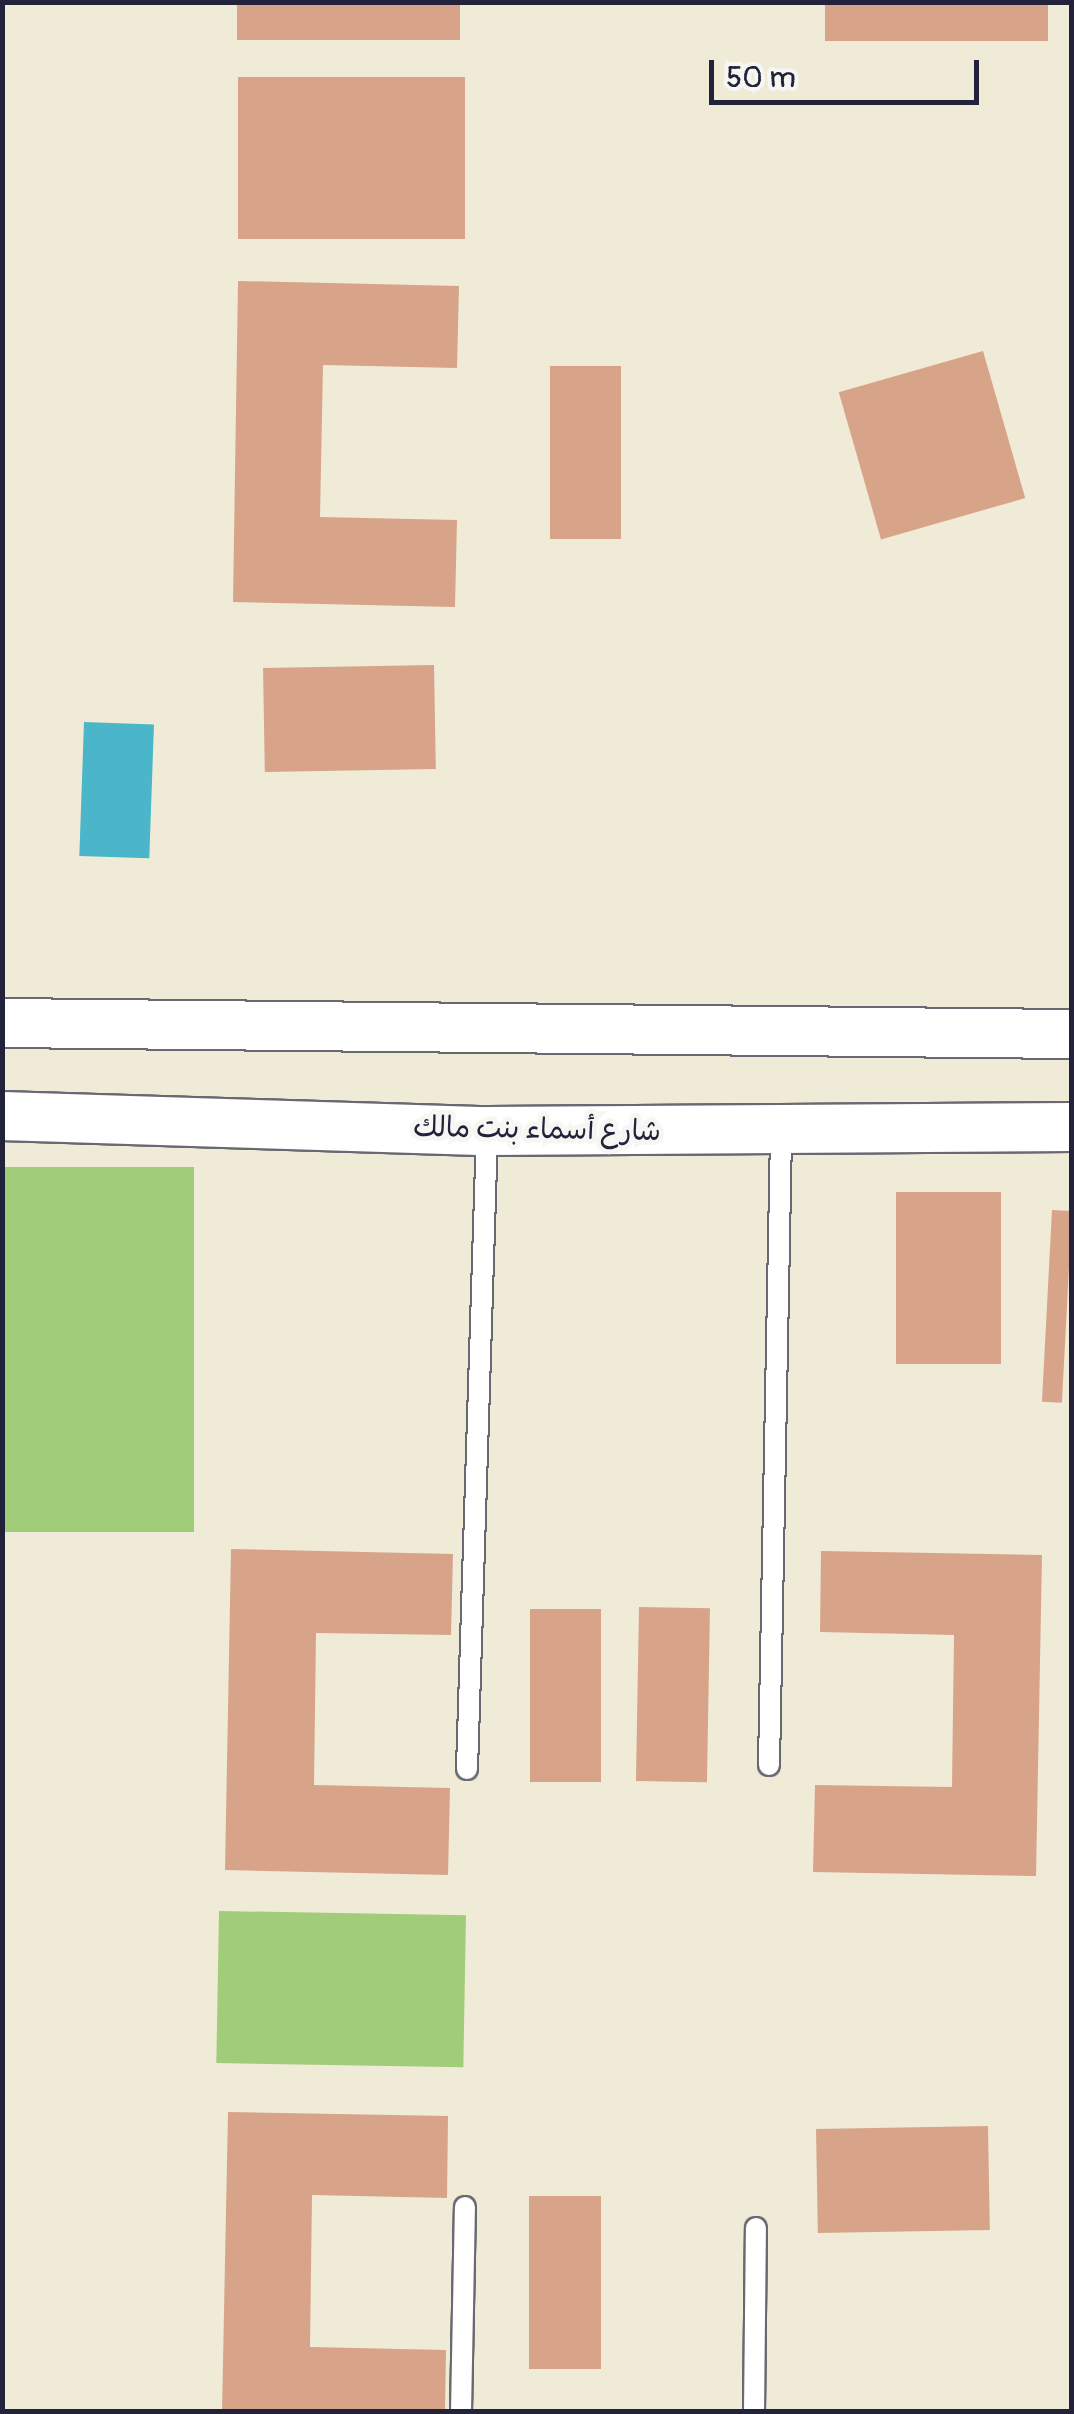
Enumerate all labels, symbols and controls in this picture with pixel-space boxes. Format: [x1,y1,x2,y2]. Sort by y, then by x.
scale bar [714,40,984,102]
text: 50 m [726,59,796,96]
street label: شارع أسماء بنت مالك [413,1111,661,1149]

